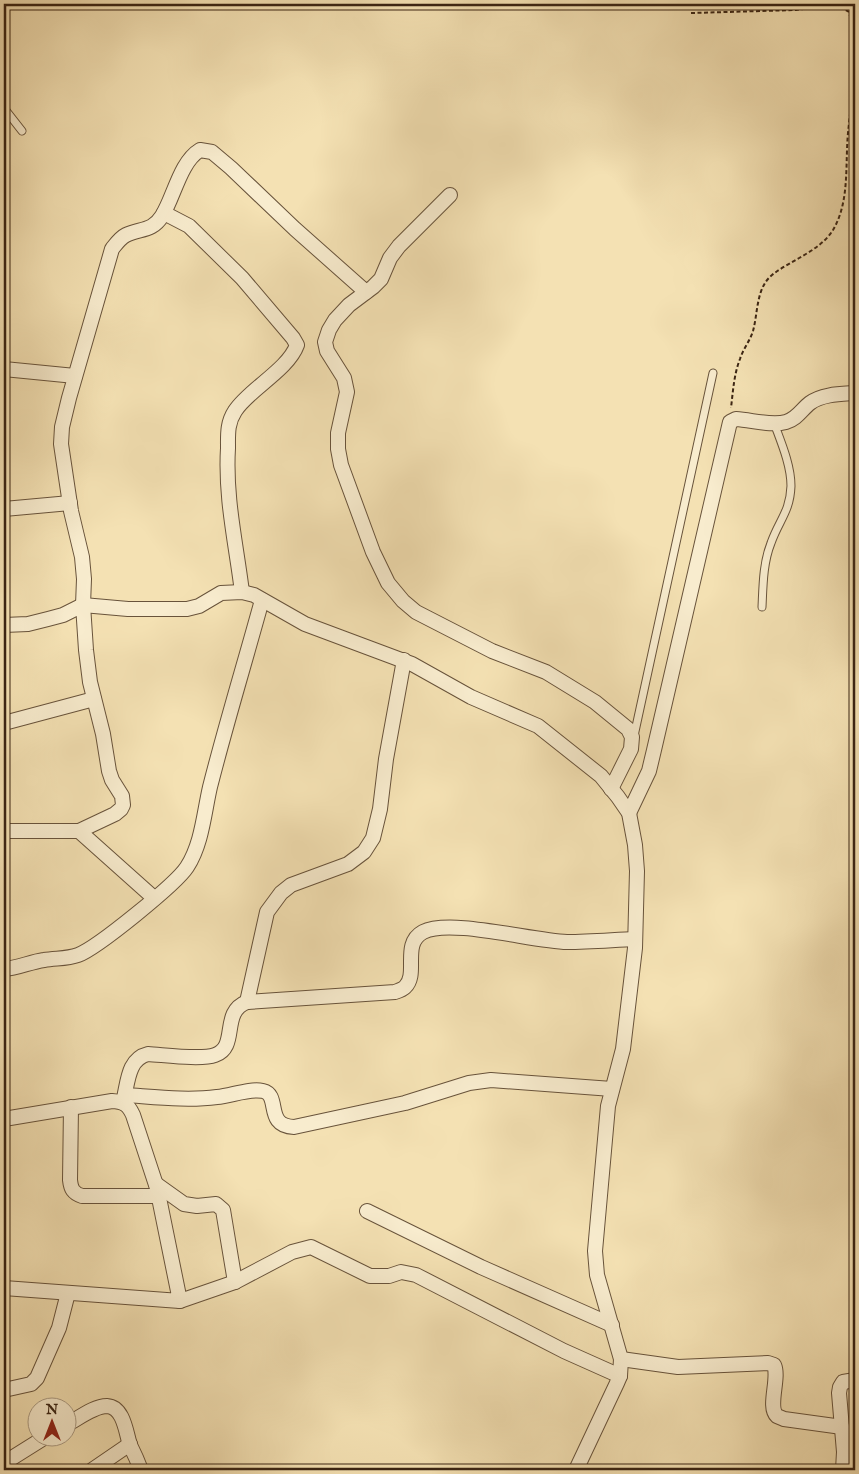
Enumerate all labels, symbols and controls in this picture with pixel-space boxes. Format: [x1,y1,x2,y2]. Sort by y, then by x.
north arrow [28,1396,78,1446]
text: N [45,1401,58,1419]

